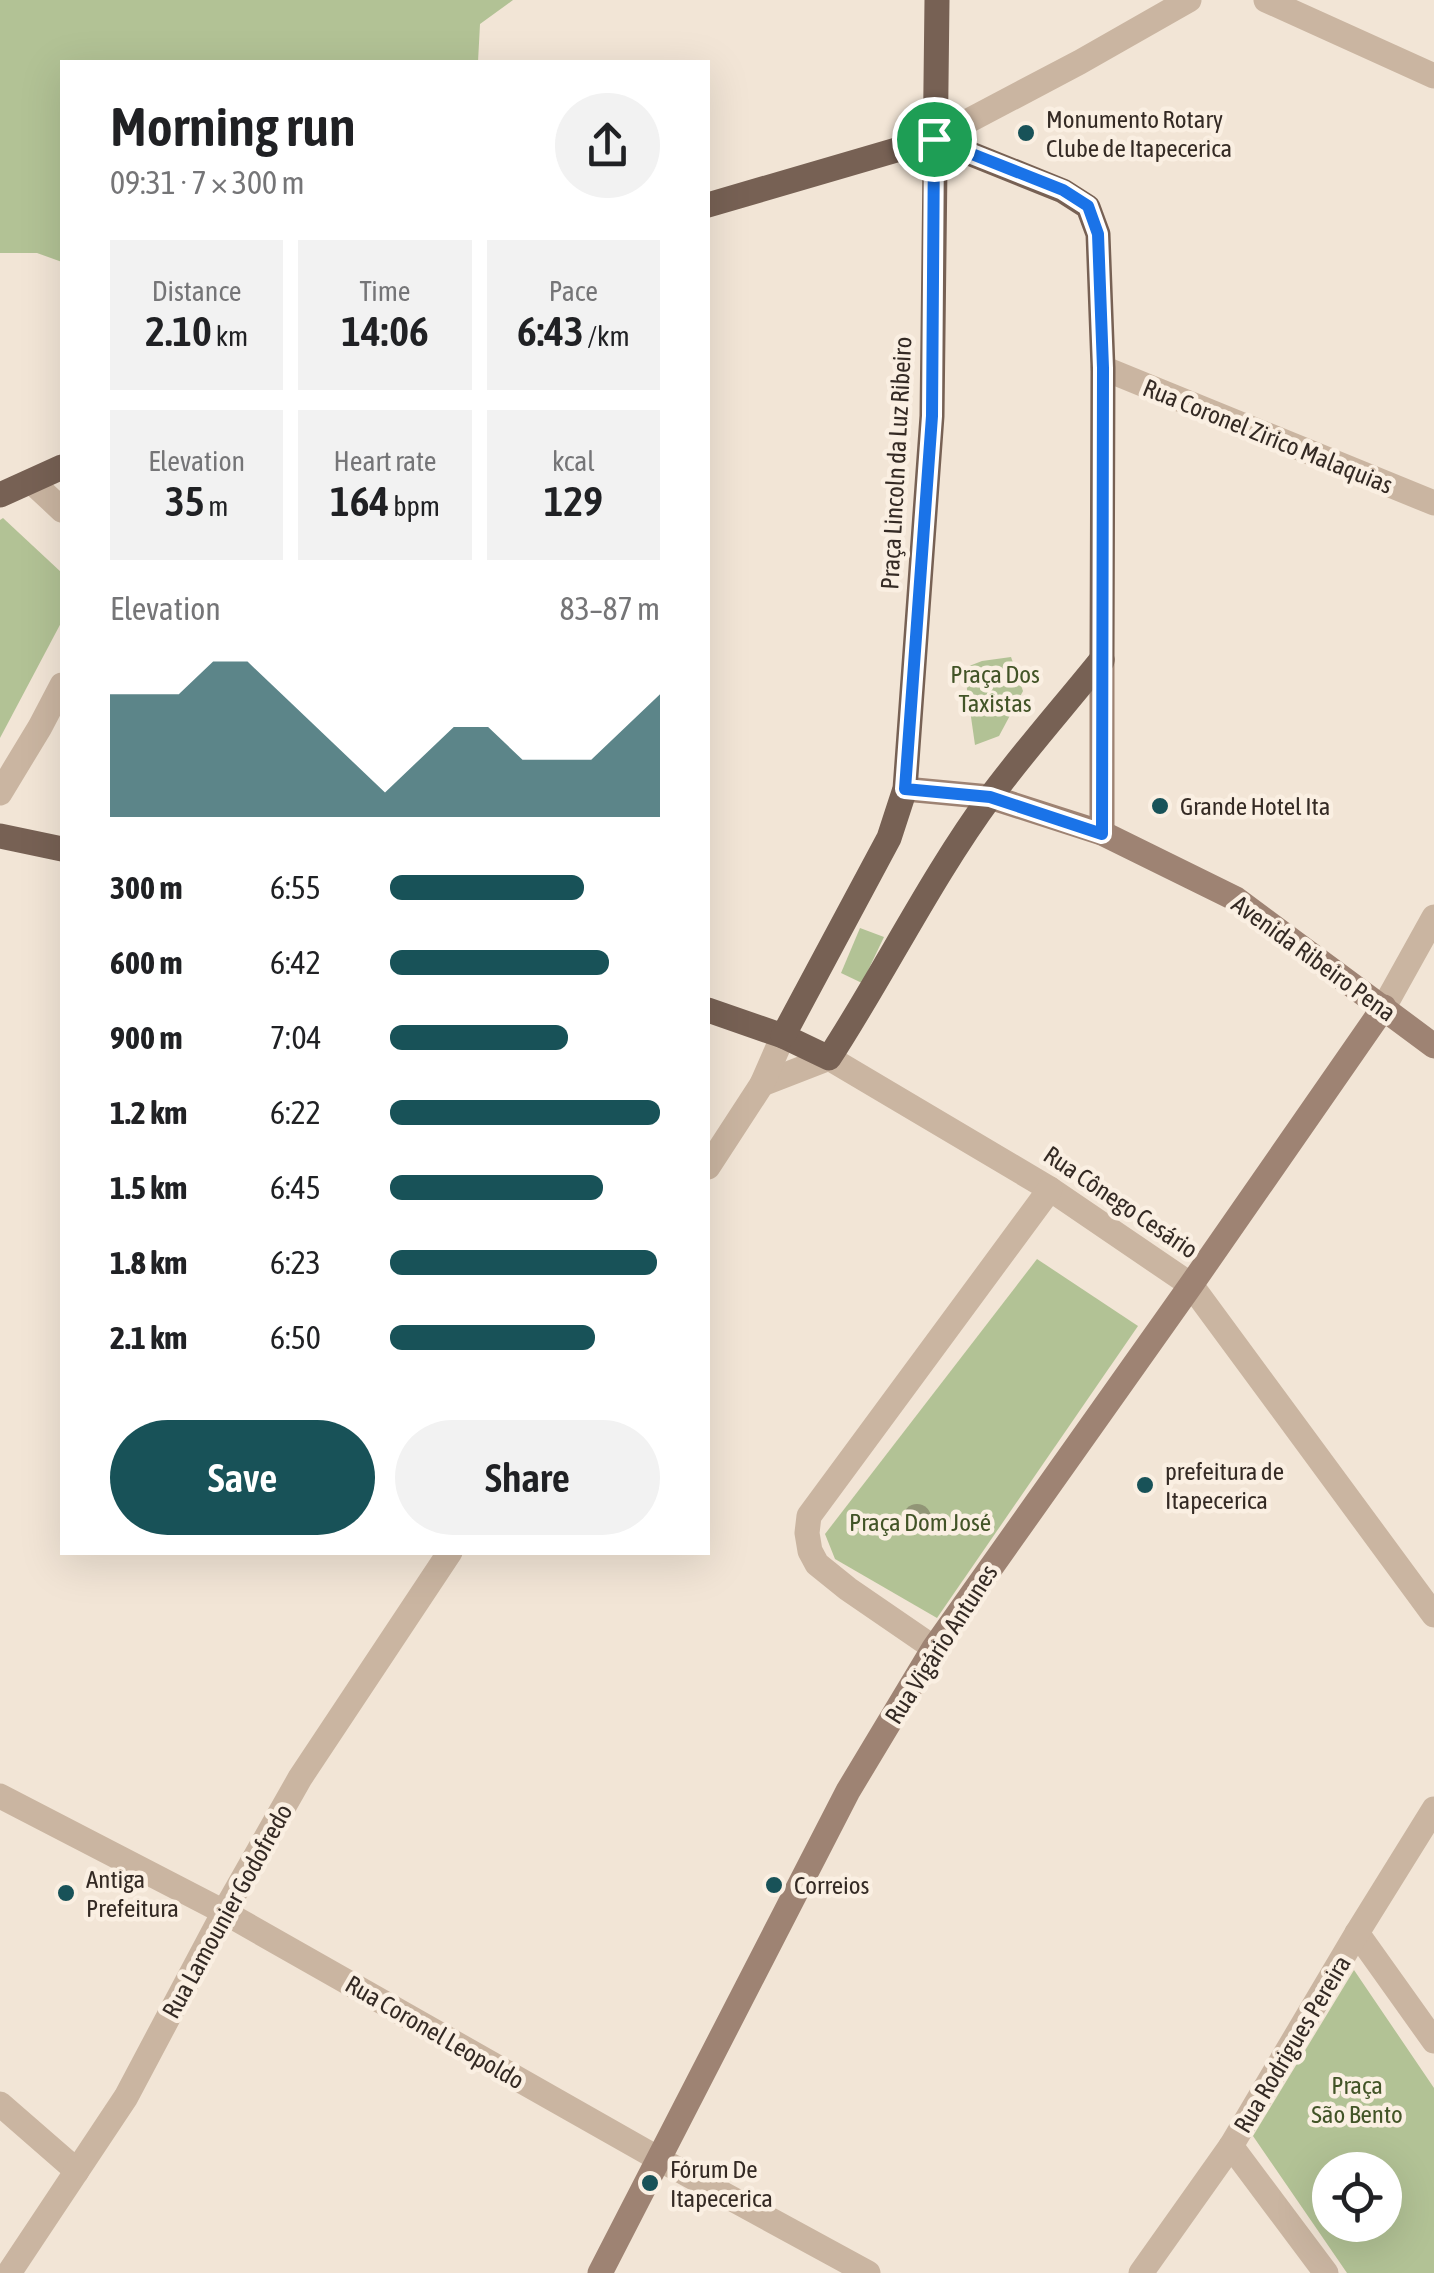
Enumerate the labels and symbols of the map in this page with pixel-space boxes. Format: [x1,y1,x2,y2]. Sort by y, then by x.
pin [892,97,977,182]
place label: Monumento Rotary Clube de Itapecerica [1046,105,1232,162]
marker: Monumento Rotary Clube de Itapecerica [1015,122,1037,144]
street label: Praça Lincoln da Luz Ribeiro [875,336,917,590]
street label: Rua Coronel Zirico Malaquias [1139,373,1397,499]
park label: Praça Dos Taxistas [950,660,1040,717]
place label: Grande Hotel Ita [1180,792,1330,820]
marker: Grande Hotel Ita [1149,795,1171,817]
street label: Avenida Ribeiro Pena [1227,889,1401,1027]
street label: Rua Cônego Cesário [1039,1140,1203,1264]
place label: prefeitura de Itapecerica [1165,1457,1284,1514]
marker: prefeitura de Itapecerica [1134,1474,1156,1496]
park label: Praça Dom José [849,1508,991,1536]
street label: Rua Vigário Antunes [879,1559,1003,1729]
street label: Rua Lamounier Godofredo [156,1799,298,2023]
place label: Antiga Prefeitura [86,1865,179,1922]
place label: Correios [794,1871,870,1899]
marker: Correios [763,1874,785,1896]
marker: Antiga Prefeitura [55,1882,77,1904]
street label: Rua Rodrigues Pereira [1228,1950,1356,2138]
street label: Rua Coronel Leopoldo [341,1969,529,2095]
park label: Praça São Bento [1311,2071,1403,2128]
place label: Fórum De Itapecerica [670,2155,773,2212]
marker: Fórum De Itapecerica [639,2172,661,2194]

